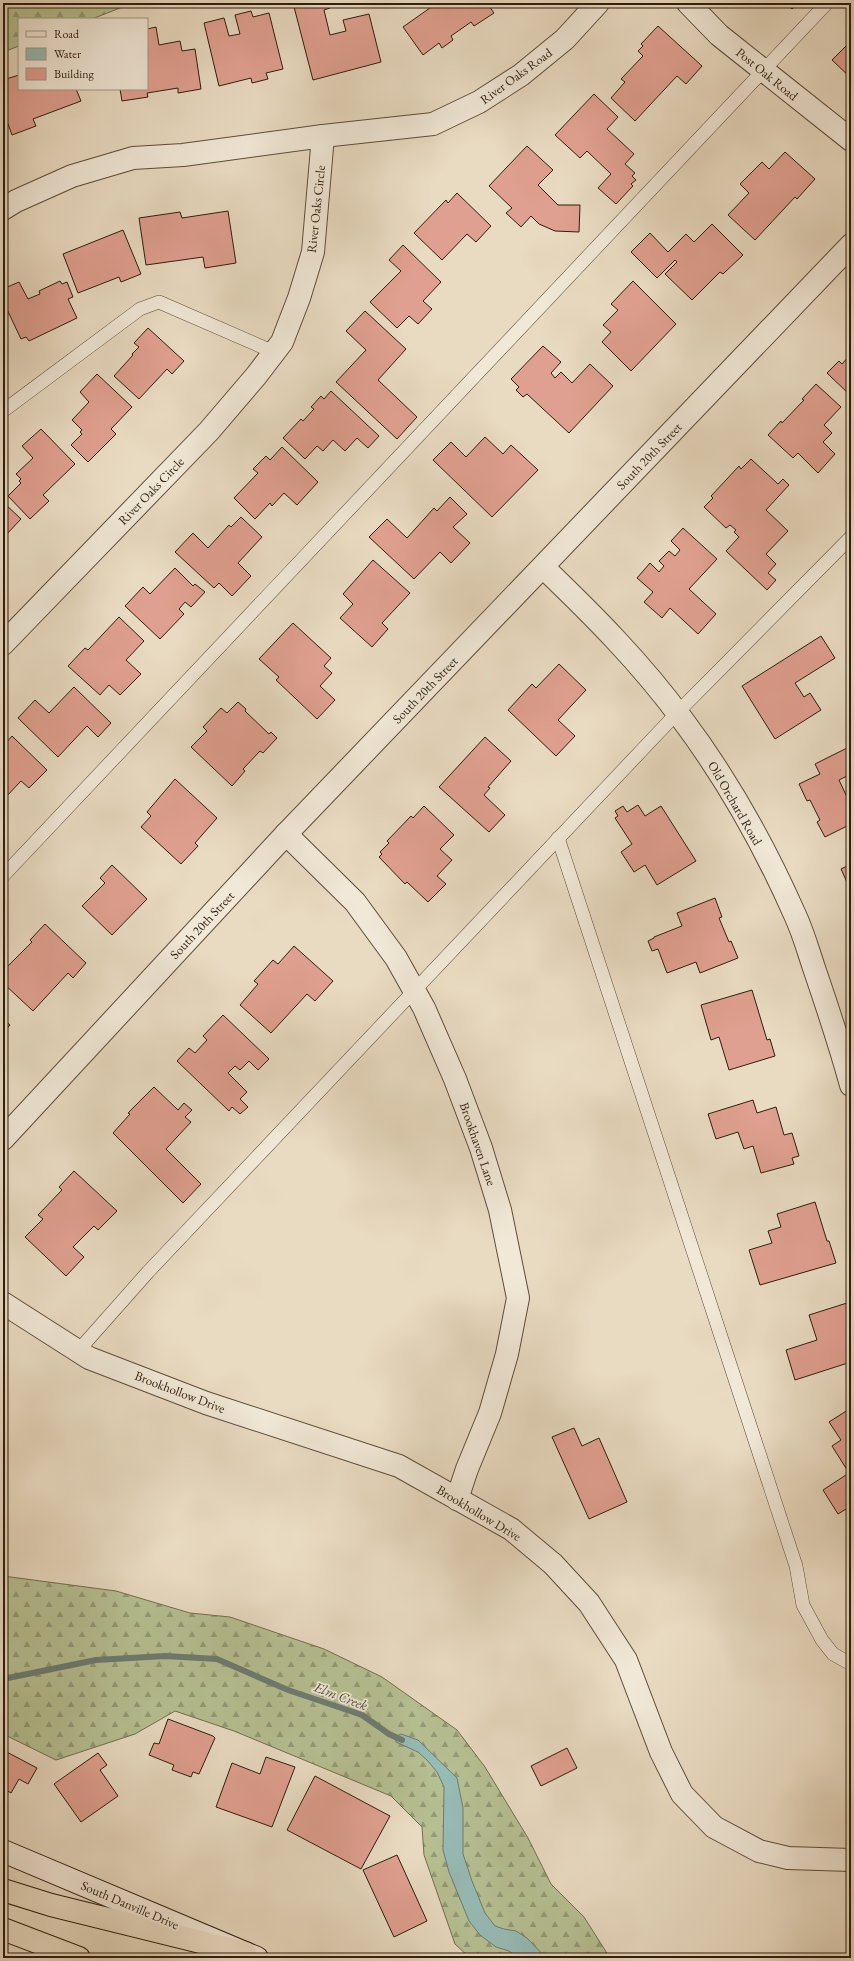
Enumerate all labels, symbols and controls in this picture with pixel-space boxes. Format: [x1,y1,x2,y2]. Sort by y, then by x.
legend [18,18,148,90]
text: Road [54,26,80,42]
street label: River Oaks Road [477,44,556,108]
street label: Post Oak Road [733,44,802,104]
text: Water [54,46,81,62]
text: Building [54,66,95,82]
street label: River Oaks Circle [303,164,329,254]
street label: South 20th Street [613,419,685,493]
street label: River Oaks Circle [114,453,188,529]
street label: South 20th Street [389,653,461,727]
street label: Old Orchard Road [704,758,766,848]
street label: South 20th Street [166,887,238,963]
street label: Brookhaven Lane [456,1100,500,1188]
street label: Brookhollow Drive [132,1367,228,1417]
street label: Brookhollow Drive [434,1481,524,1545]
water label: Elm Creek [311,1677,371,1715]
street label: South Danville Drive [78,1877,182,1933]

